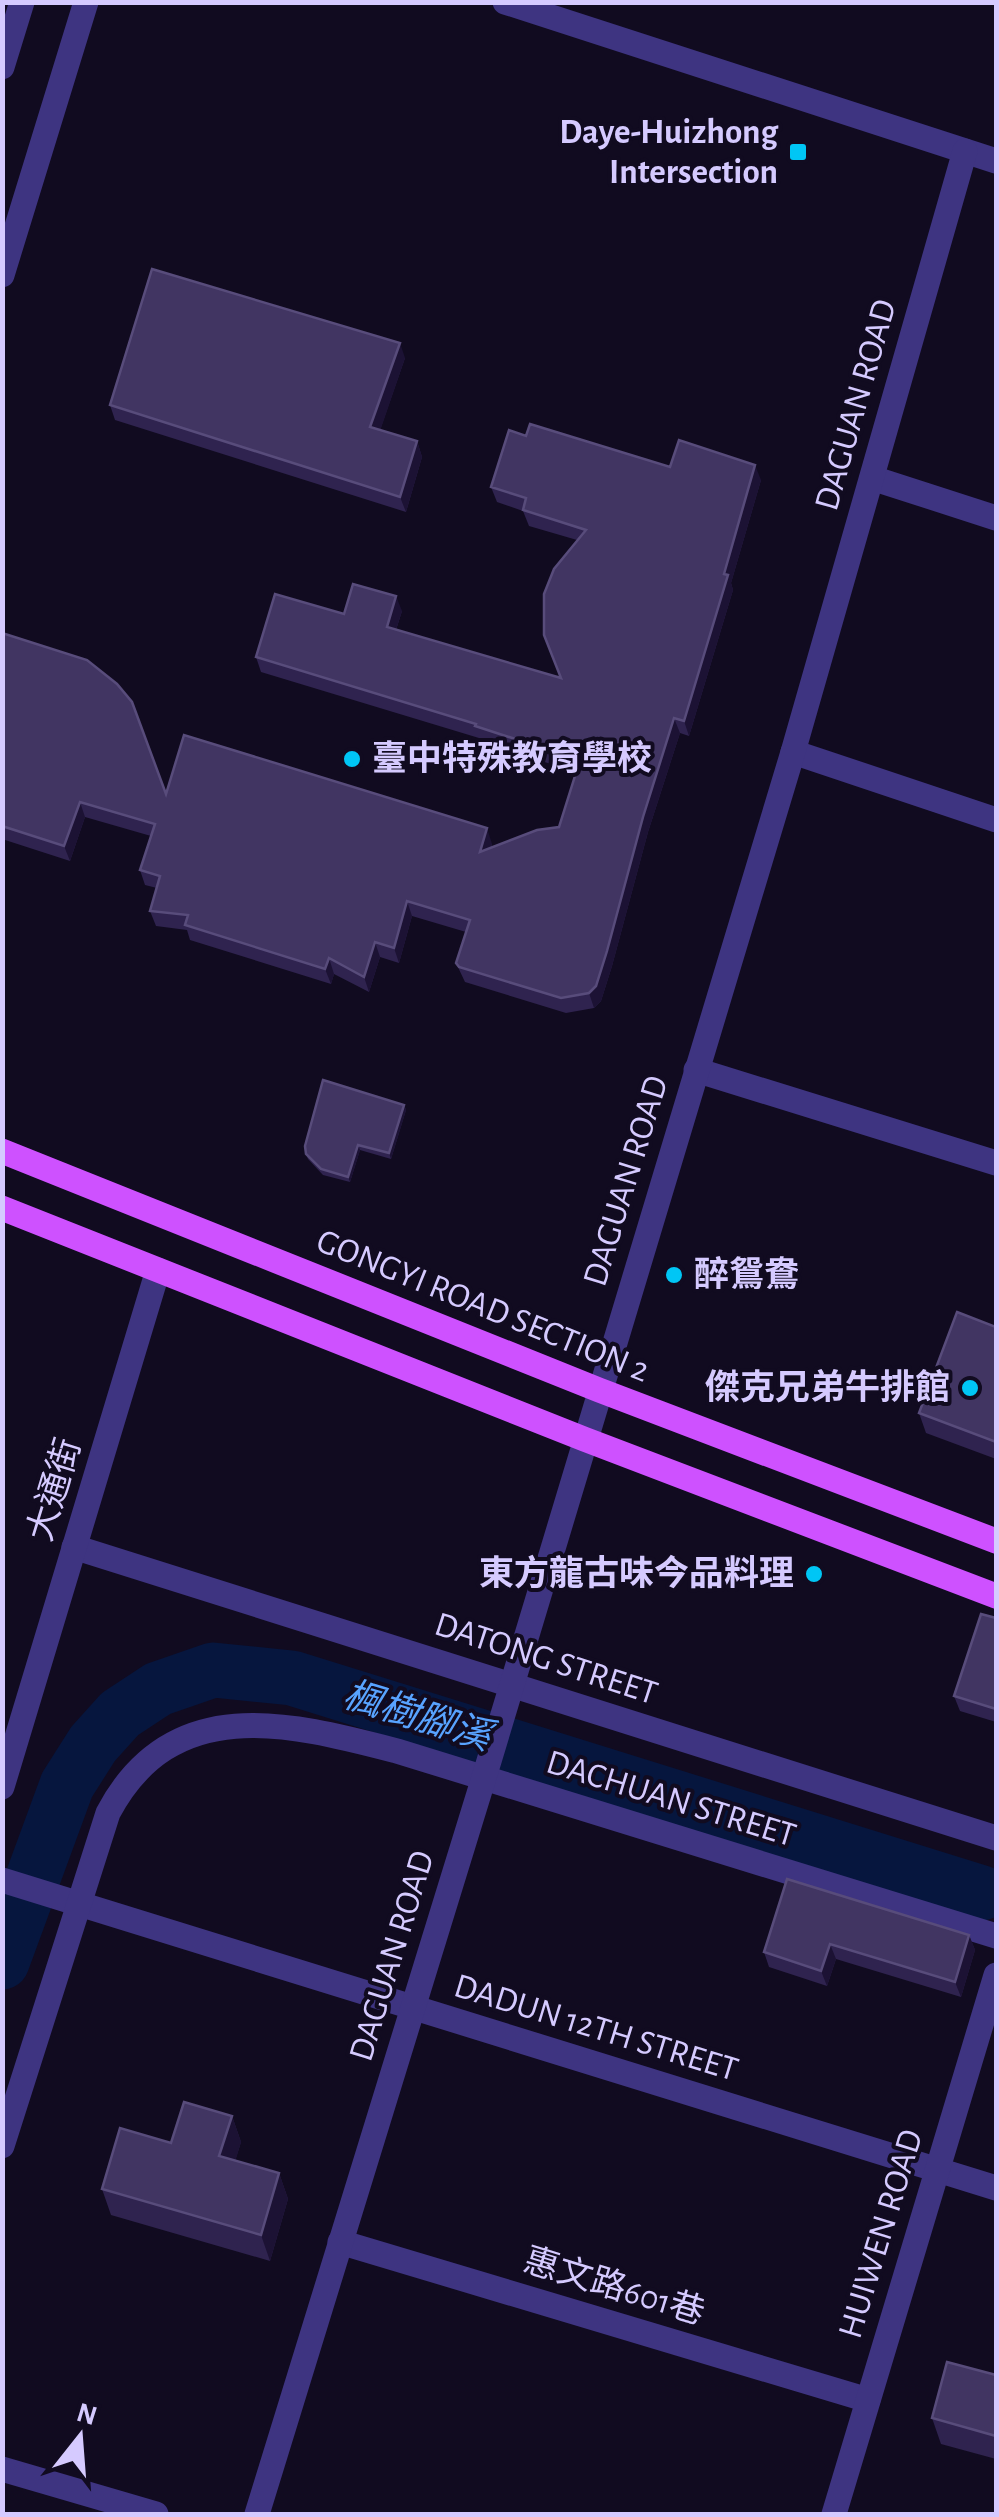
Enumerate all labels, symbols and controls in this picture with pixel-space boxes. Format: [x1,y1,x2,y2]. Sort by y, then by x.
place label: Daye-Huizhong Intersection [559,115,778,190]
marker: Daye-Huizhong Intersection [787,141,809,163]
street label: DAGUAN ROAD [809,296,903,514]
place label: 臺中特殊教育學校 [372,739,652,777]
marker: 臺中特殊教育學校 [341,748,363,770]
street label: DAGUAN ROAD [577,1072,675,1290]
street label: GONGYI ROAD SECTION 2 [312,1223,654,1389]
place label: 醉鴛鴦 [694,1256,799,1293]
marker: 醉鴛鴦 [663,1264,685,1286]
place label: 傑克兄弟牛排館 [705,1368,950,1406]
marker: 傑克兄弟牛排館 [959,1377,981,1399]
street label: 大通街 [21,1434,87,1545]
place label: 東方龍古味今品料理 [479,1554,794,1592]
marker: 東方龍古味今品料理 [803,1563,825,1585]
street label: DATONG STREET [430,1607,662,1711]
water label: 楓樹腳溪 [339,1675,501,1759]
street label: DACHUAN STREET [542,1744,800,1854]
street label: DAGUAN ROAD [343,1847,441,2065]
street label: DADUN 12TH STREET [450,1968,742,2088]
street label: HUIWEN ROAD [833,2126,929,2342]
street label: 惠文路601巷 [519,2241,709,2331]
north arrow [30,2387,130,2487]
text: N [73,2399,100,2431]

